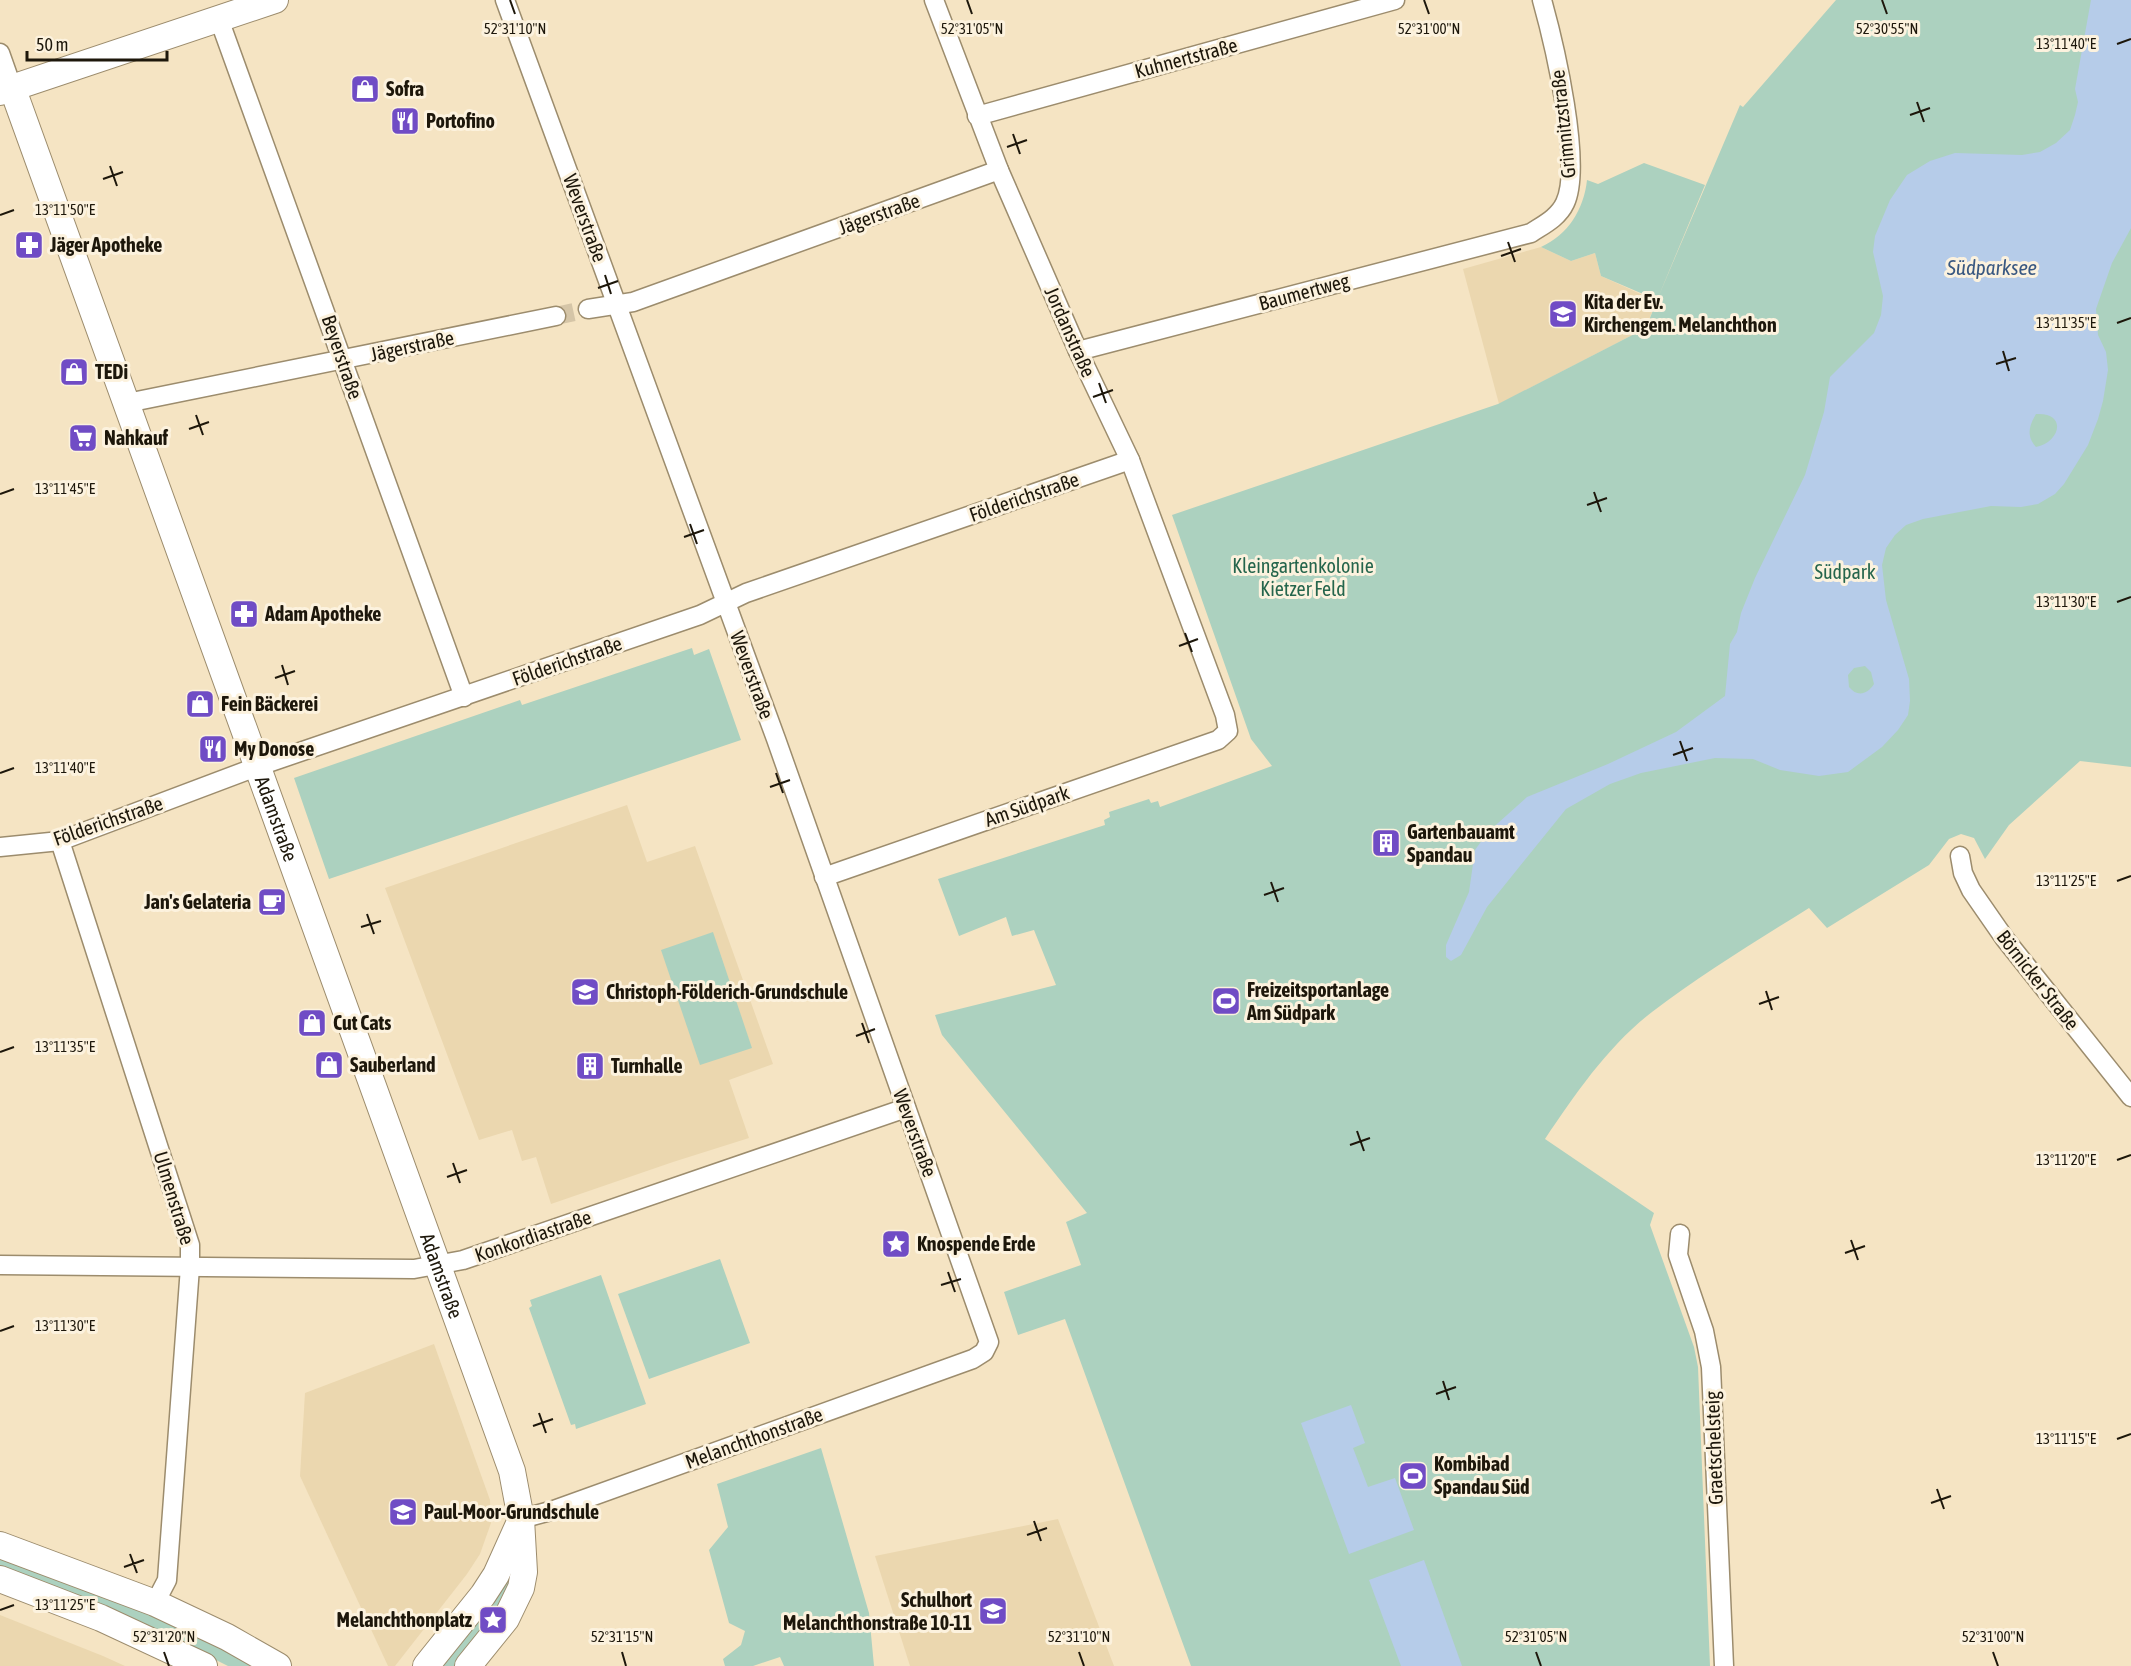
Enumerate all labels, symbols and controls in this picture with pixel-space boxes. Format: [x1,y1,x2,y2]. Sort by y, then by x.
text: 52°31'10"N [484,20,546,37]
text: 52°31'05"N [941,20,1003,37]
text: 52°31'00"N [1398,20,1460,37]
text: 52°30'55"N [1856,20,1918,37]
scale bar [27,24,166,62]
street label: Kuhnertstraße [1132,33,1240,82]
text: 50 m [36,34,68,55]
text: 13°11'40"E [2036,35,2097,52]
street label: Grimnitzstraße [1545,69,1580,179]
shop icon: Sofra [349,73,381,105]
place label: Sofra [386,77,424,100]
restaurant icon: Portofino [389,105,421,137]
place label: Portofino [426,109,495,132]
street label: Weverstraße [559,171,612,265]
street label: Jägerstraße [835,188,923,239]
text: 13°11'50"E [35,201,96,218]
pharmacy icon: Jäger Apotheke [13,229,45,261]
place label: Jäger Apotheke [49,233,162,256]
water label: Südparksee [1946,255,2037,279]
street label: Baumertweg [1256,268,1352,315]
street label: Jordanstraße [1040,283,1101,380]
place label: Kita der Ev. Kirchengem. Melanchthon [1584,290,1777,336]
school or university icon: Kita der Ev. Kirchengem. Melanchthon [1547,298,1579,330]
street label: Beyerstraße [317,312,368,402]
text: 13°11'35"E [2036,314,2097,331]
street label: Jägerstraße [368,325,456,366]
shop icon: TEDi [58,356,90,388]
place label: TEDi [95,360,128,383]
supermarket icon: Nahkauf [67,422,99,454]
place label: Nahkauf [104,426,169,449]
street label: Földerichstraße [966,467,1082,526]
text: 13°11'45"E [35,480,96,497]
park label: Kleingartenkolonie Kietzer Feld [1232,554,1374,600]
park label: Südpark [1814,560,1876,583]
text: 13°11'30"E [2036,593,2097,610]
pharmacy icon: Adam Apotheke [228,598,260,630]
place label: Adam Apotheke [264,602,381,625]
street label: Weverstraße [726,628,779,722]
street label: Földerichstraße [509,631,625,690]
shop icon: Fein Bäckerei [184,688,216,720]
place label: Fein Bäckerei [221,692,318,715]
restaurant icon: My Donose [197,733,229,765]
place label: My Donose [234,737,314,760]
text: 13°11'40"E [35,759,96,776]
street label: Adamstraße [251,773,303,864]
street label: Am Südpark [982,780,1072,831]
street label: Földerichstraße [50,791,166,850]
place label: Gartenbauamt Spandau [1407,820,1515,866]
building icon: Gartenbauamt Spandau [1370,827,1402,859]
text: 13°11'25"E [2036,872,2097,889]
cafe icon: Jan's Gelateria [256,886,288,918]
place label: Jan's Gelateria [143,890,251,913]
street label: Börnicker Straße [1992,925,2084,1034]
school or university icon: Christoph-Földerich-Grundschule [569,976,601,1008]
place label: Freizeitsportanlage Am Südpark [1246,978,1389,1024]
place label: Christoph-Földerich-Grundschule [606,980,848,1003]
sports icon: Freizeitsportanlage Am Südpark [1210,985,1242,1017]
shop icon: Cut Cats [296,1007,328,1039]
place label: Cut Cats [333,1011,391,1034]
text: 13°11'35"E [35,1038,96,1055]
shop icon: Sauberland [313,1049,345,1081]
building icon: Turnhalle [574,1050,606,1082]
place label: Sauberland [350,1053,436,1076]
place label: Turnhalle [611,1054,683,1077]
street label: Weverstraße [889,1086,942,1180]
street label: Ulmenstraße [149,1148,200,1247]
text: 13°11'20"E [2036,1151,2097,1168]
street label: Konkordiastraße [472,1205,594,1266]
place icon: Knospende Erde [880,1228,912,1260]
street label: Adamstraße [416,1230,468,1321]
place label: Knospende Erde [917,1232,1036,1255]
text: 13°11'30"E [35,1317,96,1334]
street label: Graetschelsteig [1700,1390,1727,1505]
street label: Melanchthonstraße [682,1402,826,1473]
text: 13°11'15"E [2036,1430,2097,1447]
place label: Kombibad Spandau Süd [1434,1452,1530,1498]
sports icon: Kombibad Spandau Süd [1397,1460,1429,1492]
school or university icon: Paul-Moor-Grundschule [387,1496,419,1528]
place label: Paul-Moor-Grundschule [424,1500,599,1523]
place label: Schulhort Melanchthonstraße 10-11 [783,1588,972,1634]
school or university icon: Schulhort Melanchthonstraße 10-11 [977,1595,1009,1627]
text: 13°11'25"E [35,1596,96,1613]
place icon: Melanchthonplatz [477,1604,509,1636]
place label: Melanchthonplatz [337,1608,473,1631]
text: 52°31'20"N [133,1628,195,1645]
text: 52°31'15"N [591,1628,653,1645]
text: 52°31'10"N [1048,1628,1110,1645]
text: 52°31'05"N [1505,1628,1567,1645]
text: 52°31'00"N [1962,1628,2024,1645]

